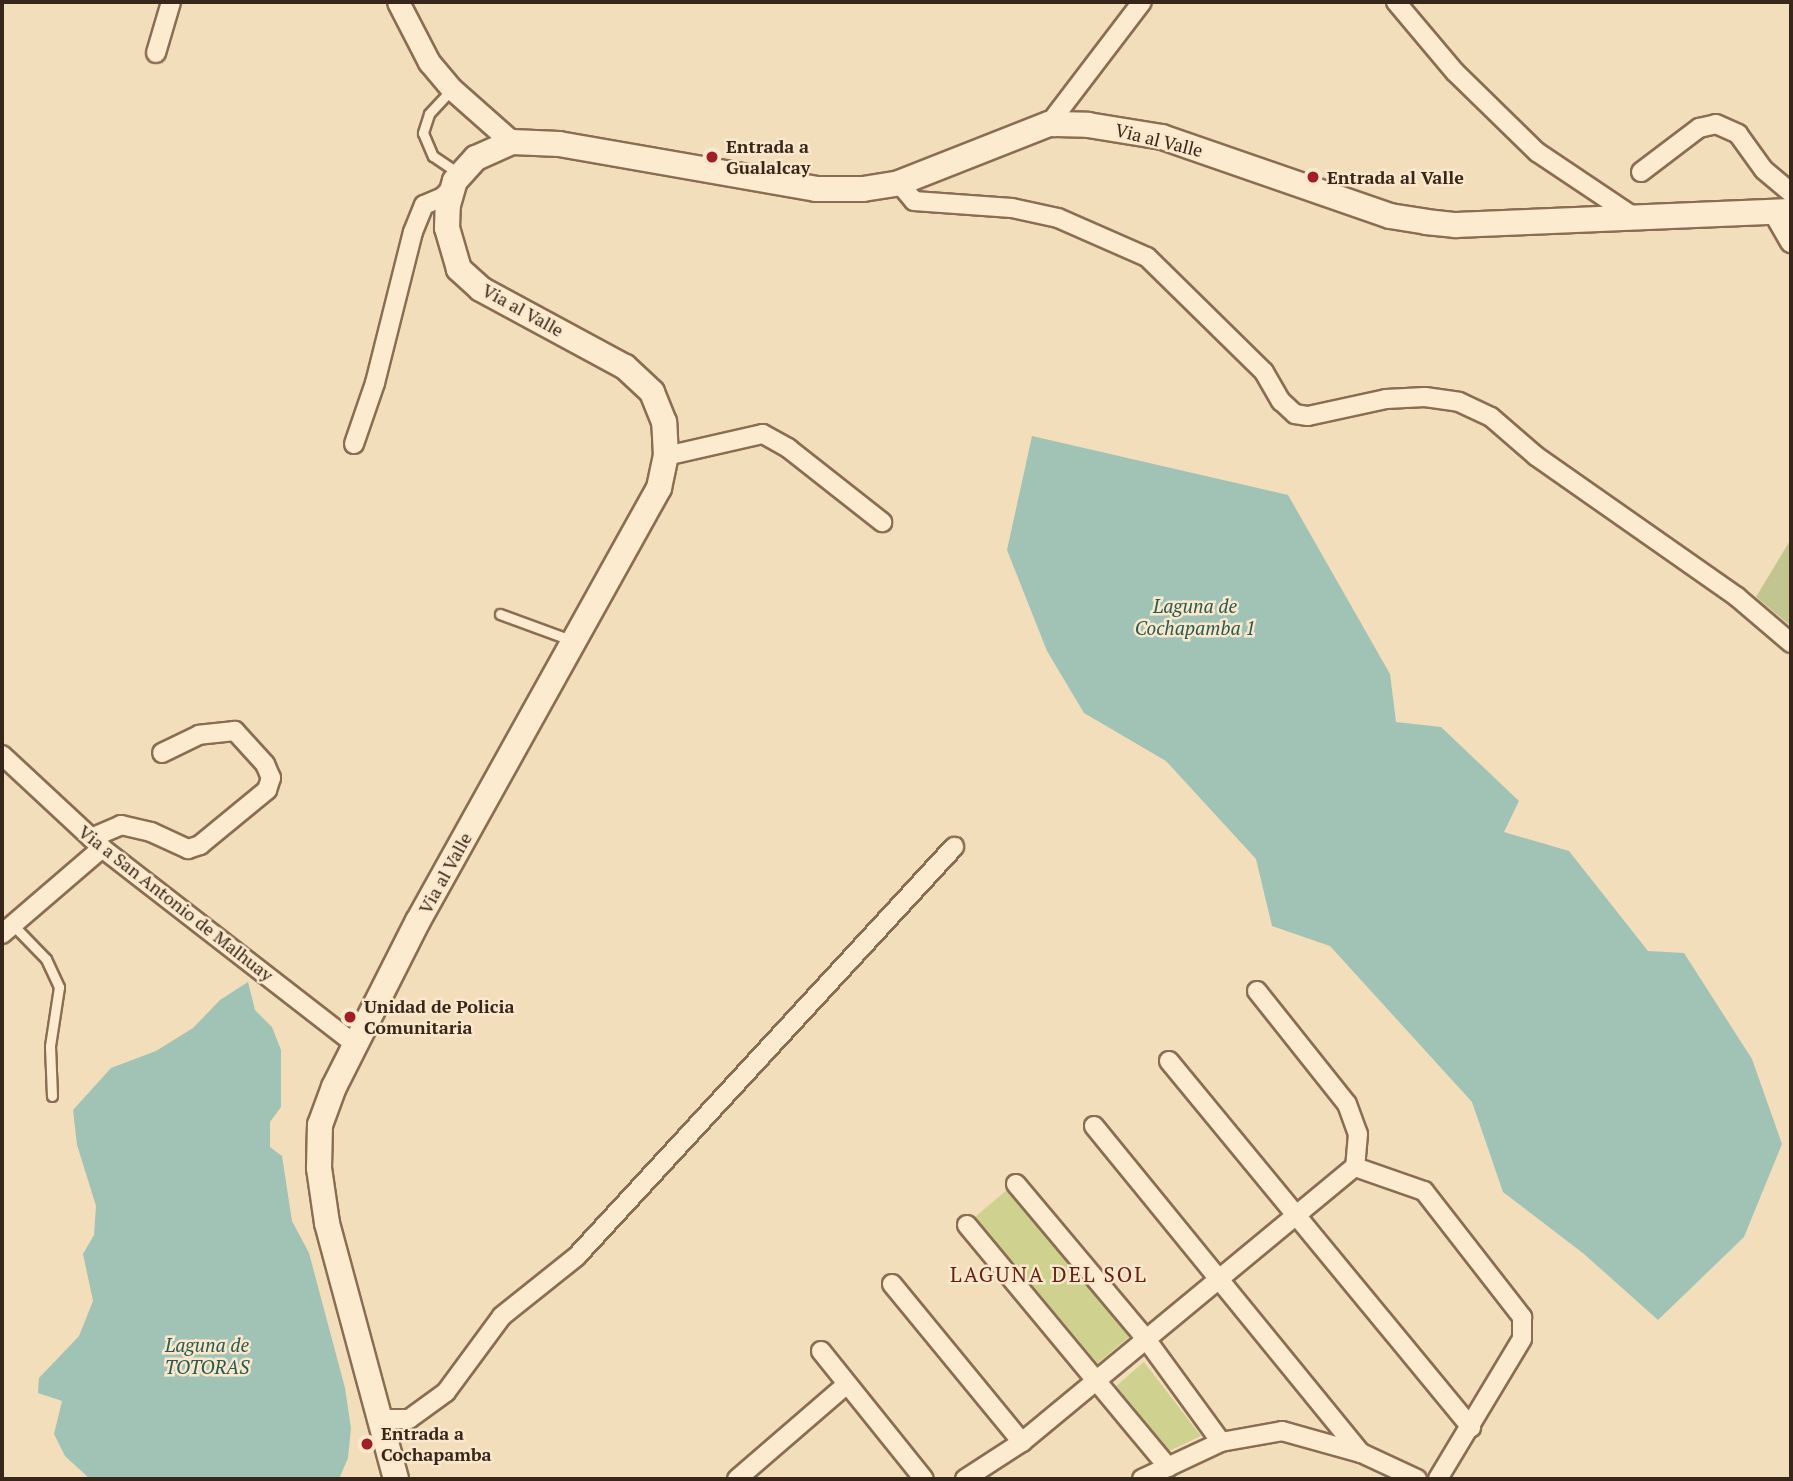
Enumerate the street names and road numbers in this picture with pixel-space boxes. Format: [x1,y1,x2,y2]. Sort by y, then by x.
street label: Via al Valle [1113,119,1205,161]
street label: Via al Valle [478,279,568,341]
street label: Via a San Antonio de Malhuay [74,820,278,986]
street label: Via al Valle [414,828,476,918]

